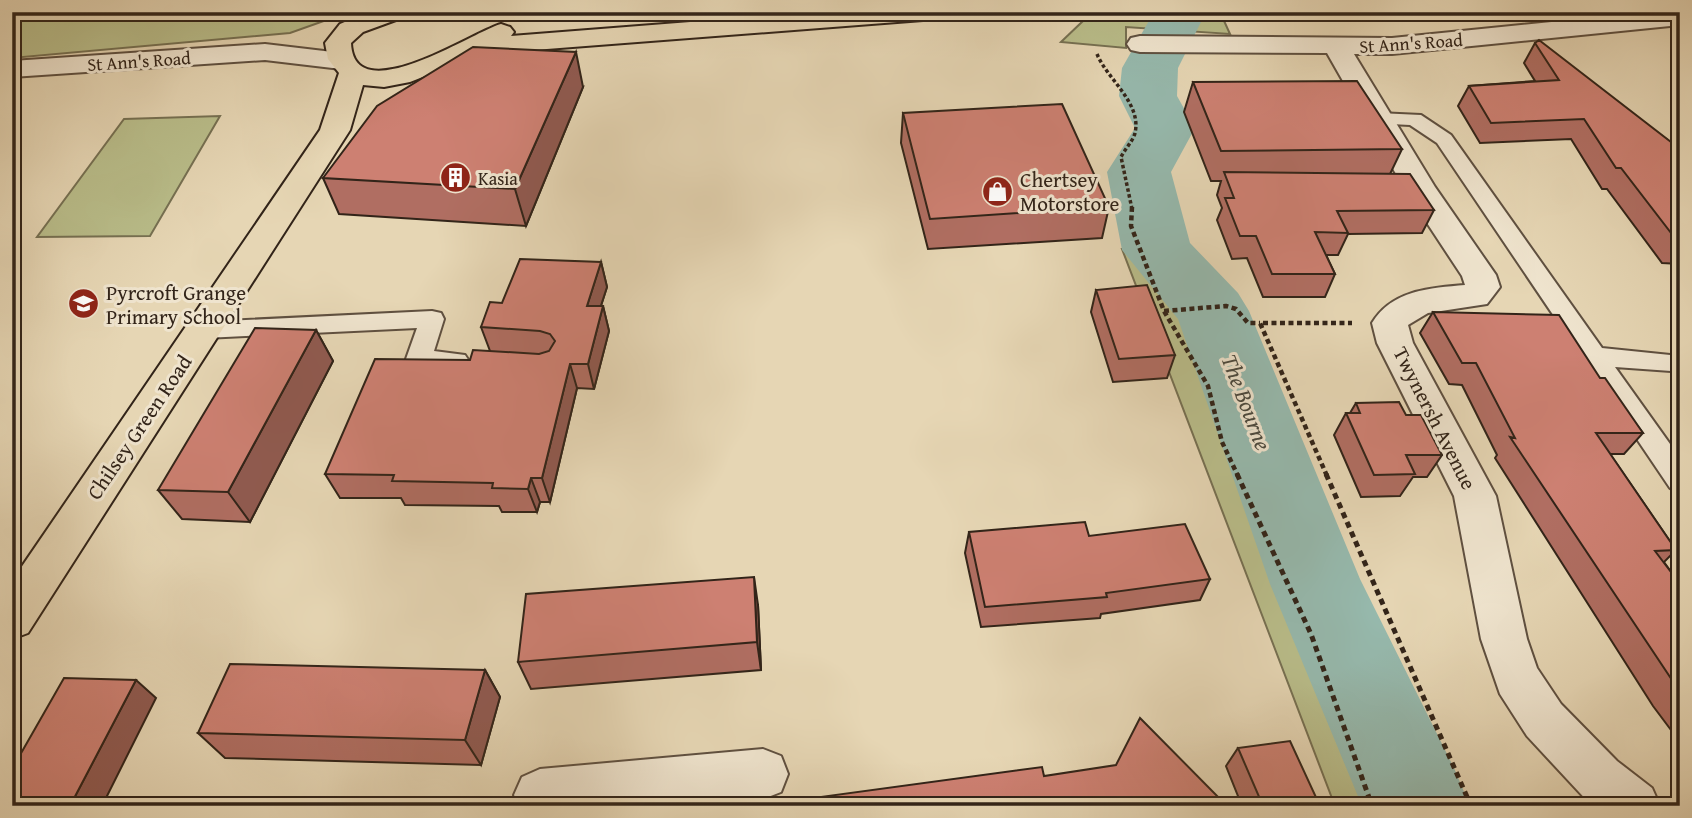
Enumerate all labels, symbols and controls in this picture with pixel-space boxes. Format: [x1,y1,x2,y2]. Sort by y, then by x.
street label: St Ann's Road [1358,26,1464,60]
street label: St Ann's Road [86,44,192,78]
building icon: Kasia [438,161,472,195]
place label: Chertsey Motorstore [1020,164,1120,219]
place label: Kasia [478,165,518,192]
shop icon: Chertsey Motorstore [980,174,1014,208]
place label: Pyrcroft Grange Primary School [106,277,246,332]
school or university icon: Pyrcroft Grange Primary School [66,287,100,321]
street label: Twynersh Avenue [1386,341,1484,495]
street label: Chilsey Green Road [79,348,200,506]
water label: The Bourne [1214,349,1280,455]

